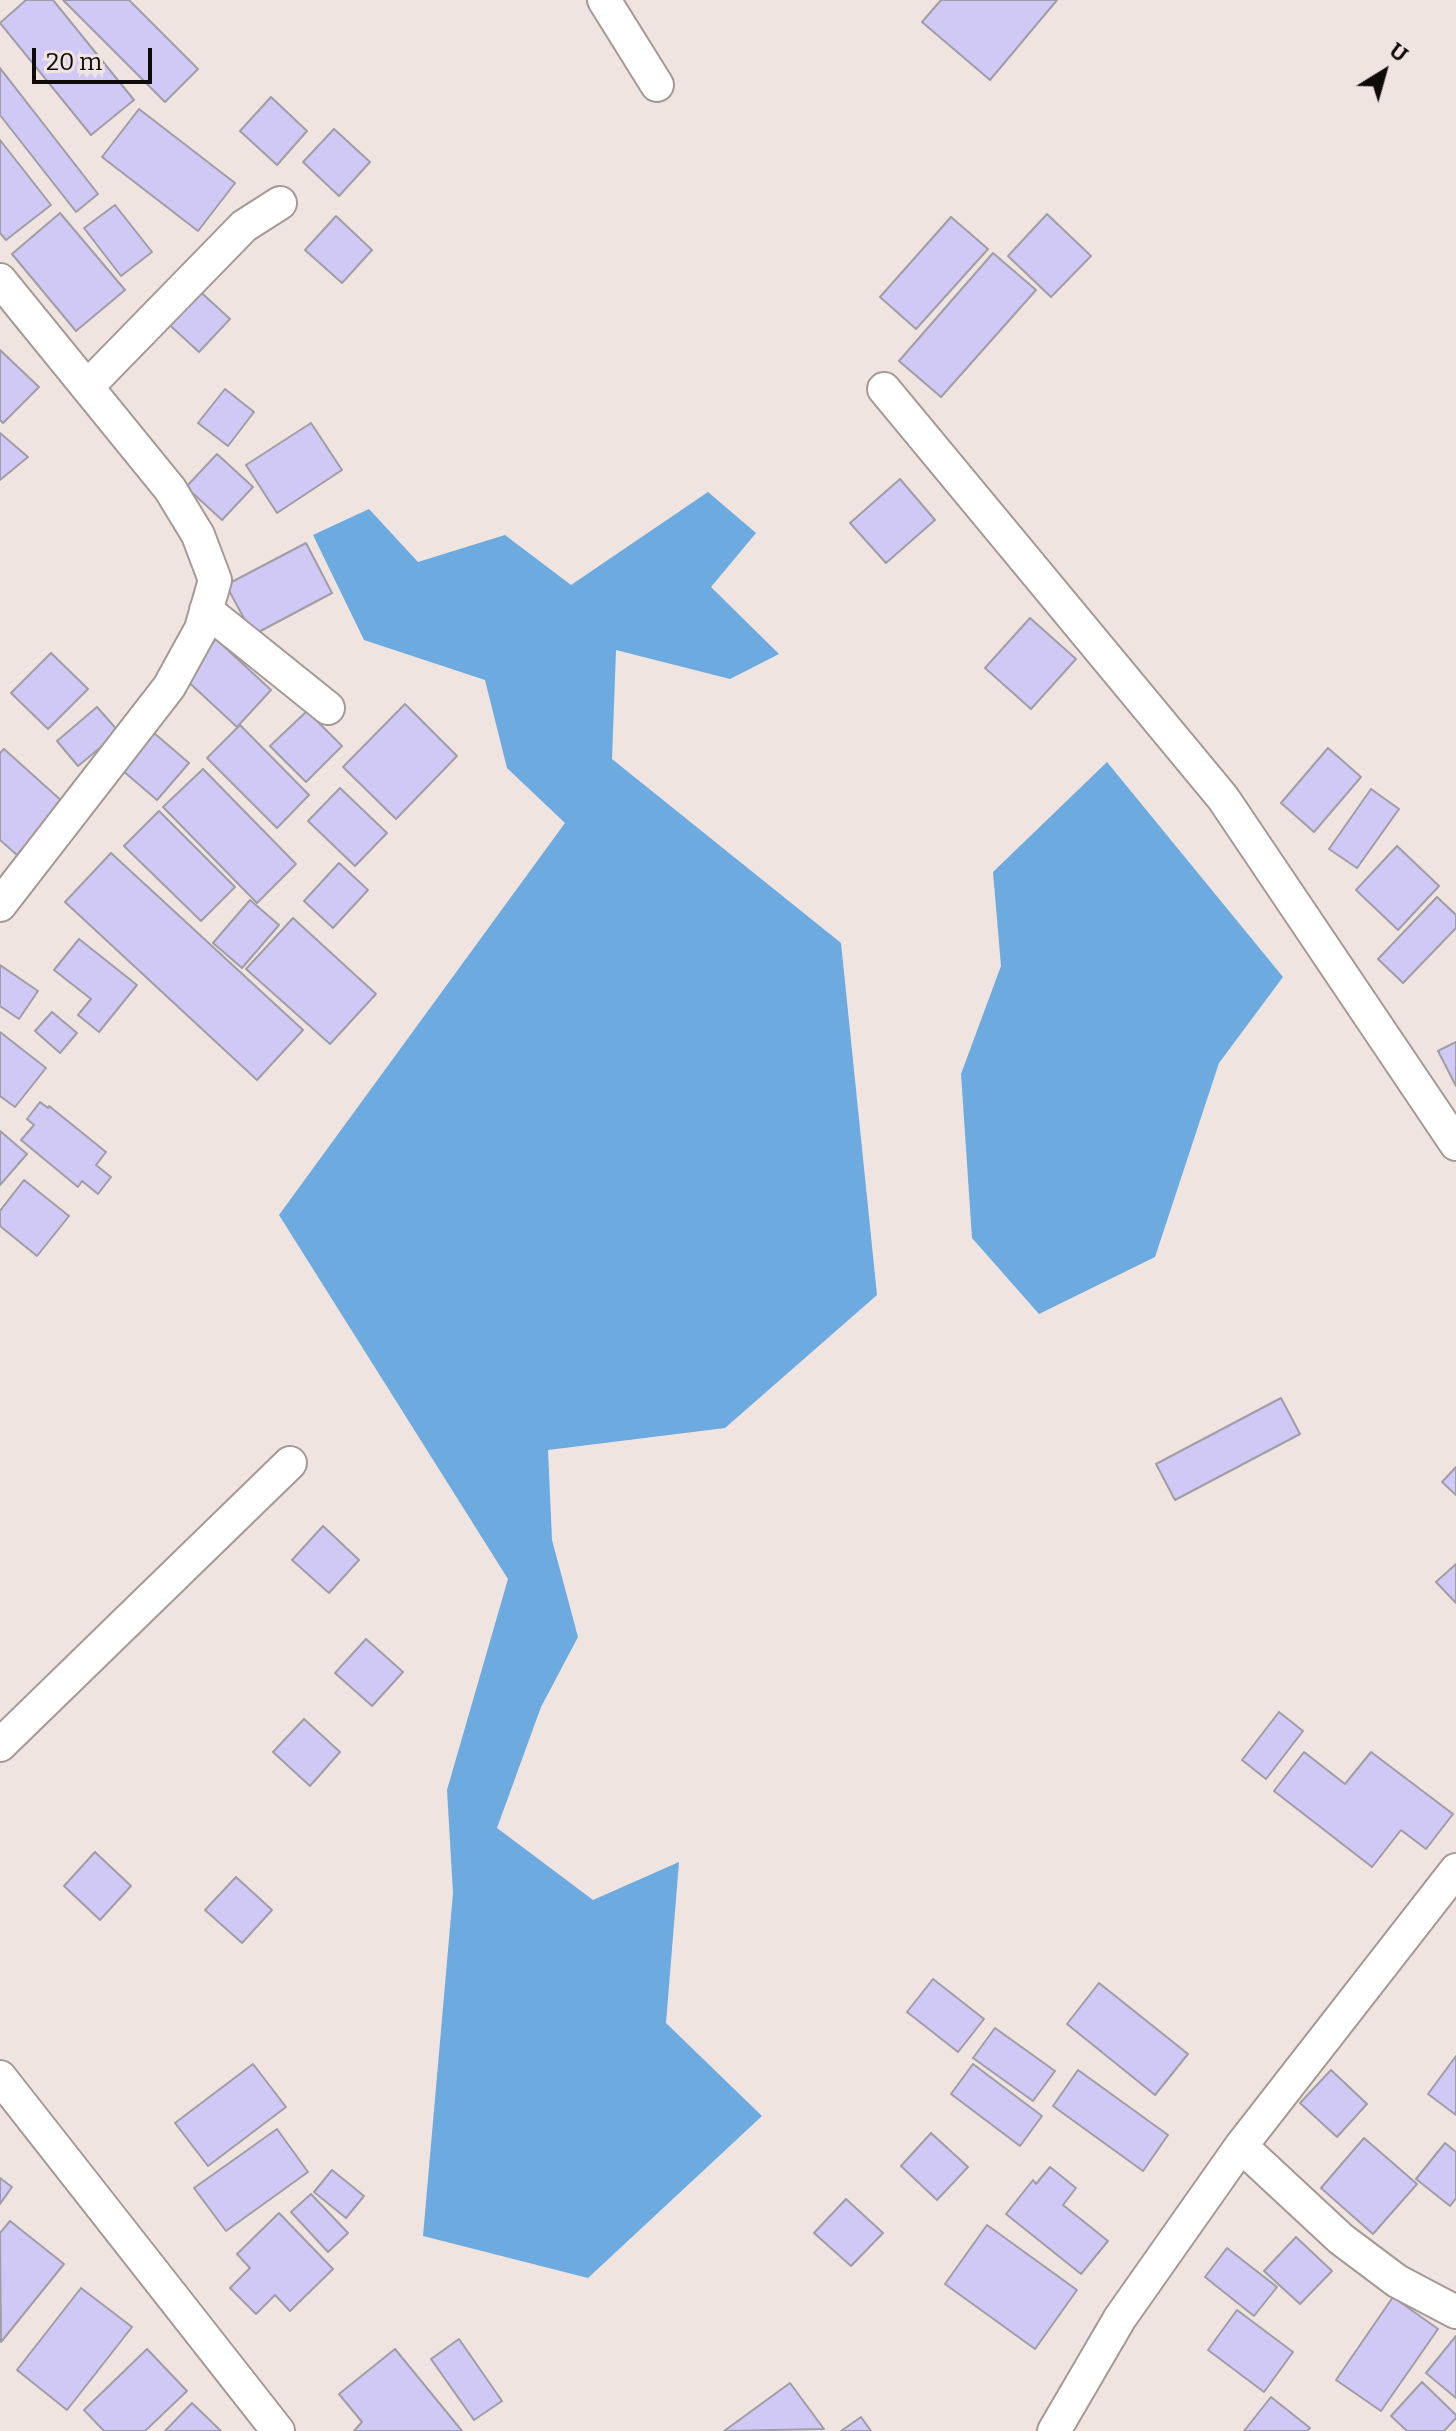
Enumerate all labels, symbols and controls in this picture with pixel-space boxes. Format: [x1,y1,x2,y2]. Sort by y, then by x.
scale bar [36,32,156,82]
north arrow [1344,32,1424,112]
text: U [1384,37,1413,68]
text: 20 m [46,48,102,76]

